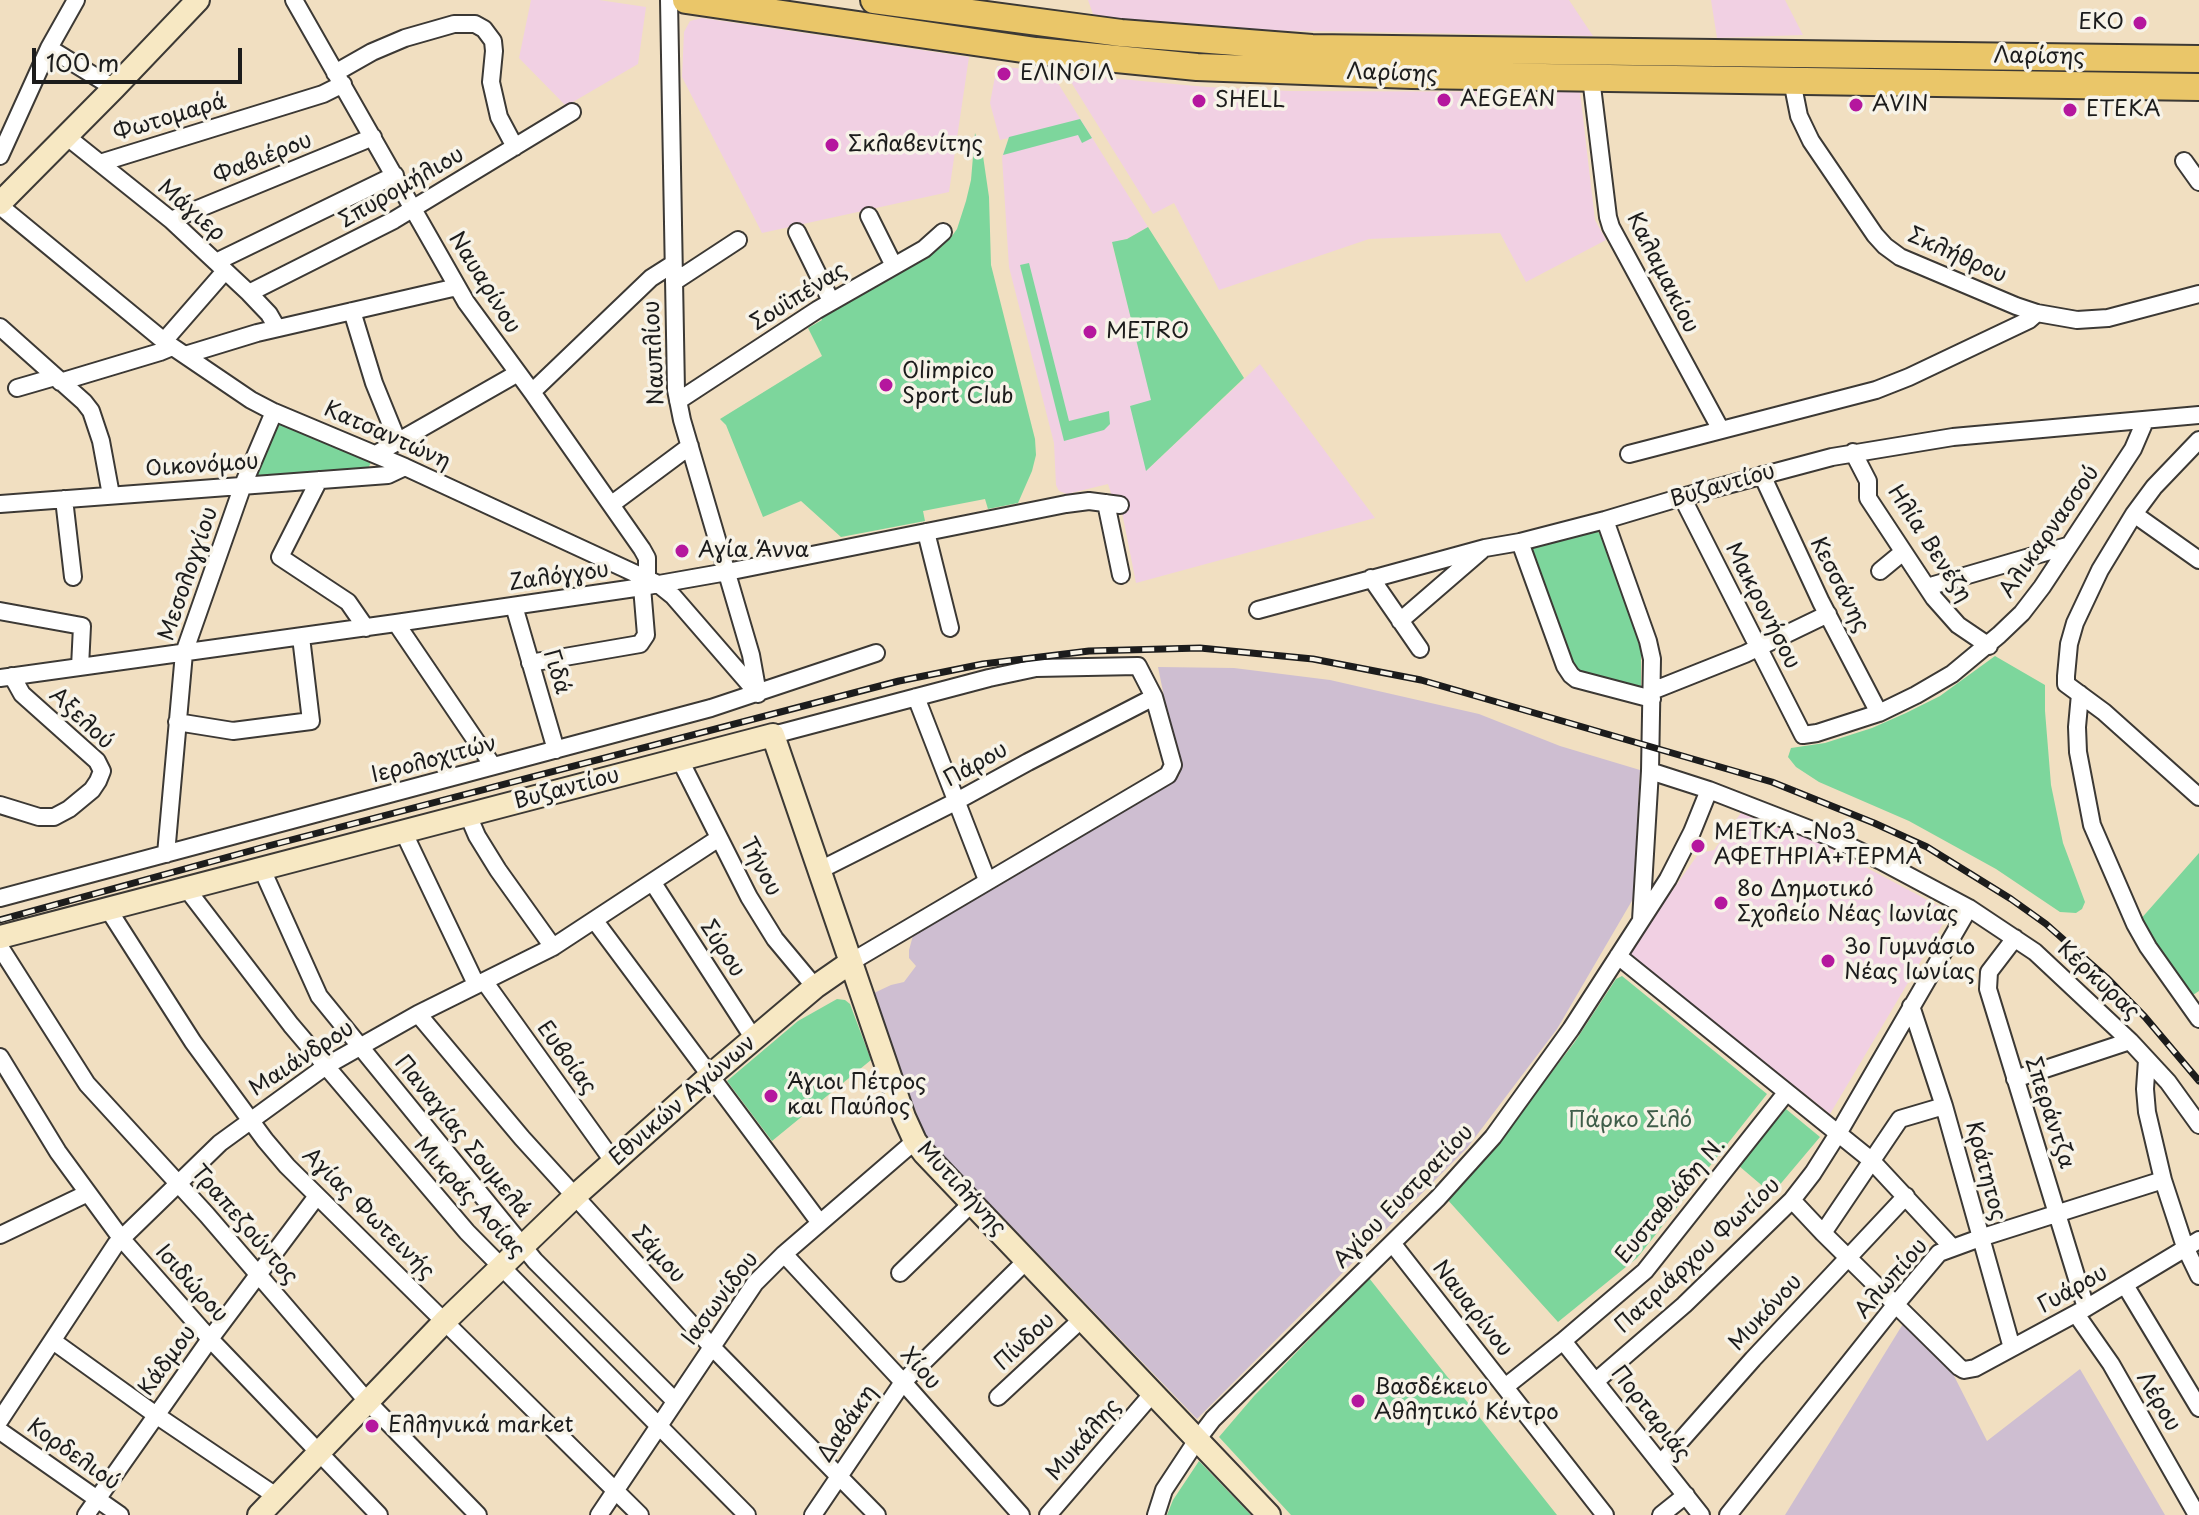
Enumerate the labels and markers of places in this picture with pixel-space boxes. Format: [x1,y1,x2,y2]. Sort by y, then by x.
place label: EKO [2078,10,2124,36]
marker: EKO [2131,14,2149,32]
place label: ΕΛΙΝΟΙΛ [1020,61,1114,87]
marker: ΕΛΙΝΟΙΛ [995,65,1013,83]
place label: AEGEAN [1460,87,1555,113]
place label: SHELL [1215,88,1285,114]
marker: AEGEAN [1435,91,1453,109]
marker: SHELL [1190,92,1208,110]
place label: AVIN [1872,92,1928,118]
marker: AVIN [1847,96,1865,114]
place label: ΕΤΕΚΑ [2086,97,2160,123]
marker: ΕΤΕΚΑ [2061,101,2079,119]
place label: Σκλαβενίτης [848,132,983,158]
marker: Σκλαβενίτης [823,136,841,154]
place label: METRO [1106,319,1189,345]
marker: METRO [1081,323,1099,341]
place label: Olimpico Sport Club [902,359,1014,410]
marker: Olimpico Sport Club [877,376,895,394]
place label: Αγία Άννα [698,538,809,564]
marker: Αγία Άννα [673,542,691,560]
place label: ΜΕΤΚΑ -Νο3 ΑΦΕΤΗΡΙΑ+ΤΕΡΜΑ [1714,820,1922,872]
marker: ΜΕΤΚΑ -Νο3 ΑΦΕΤΗΡΙΑ+ΤΕΡΜΑ [1689,837,1707,855]
place label: 8ο Δημοτικό Σχολείο Νέας Ιωνίας [1737,877,1958,928]
marker: 8ο Δημοτικό Σχολείο Νέας Ιωνίας [1712,894,1730,912]
place label: 3ο Γυμνάσιο Νέας Ιωνίας [1844,935,1975,986]
marker: 3ο Γυμνάσιο Νέας Ιωνίας [1819,952,1837,970]
place label: Άγιοι Πέτρος και Παύλος [787,1070,926,1122]
marker: Άγιοι Πέτρος και Παύλος [762,1087,780,1105]
place label: Βασδέκειο Αθλητικό Κέντρο [1374,1375,1558,1426]
marker: Βασδέκειο Αθλητικό Κέντρο [1349,1392,1367,1410]
place label: Ελληνικά market [388,1413,574,1439]
marker: Ελληνικά market [363,1417,381,1435]

